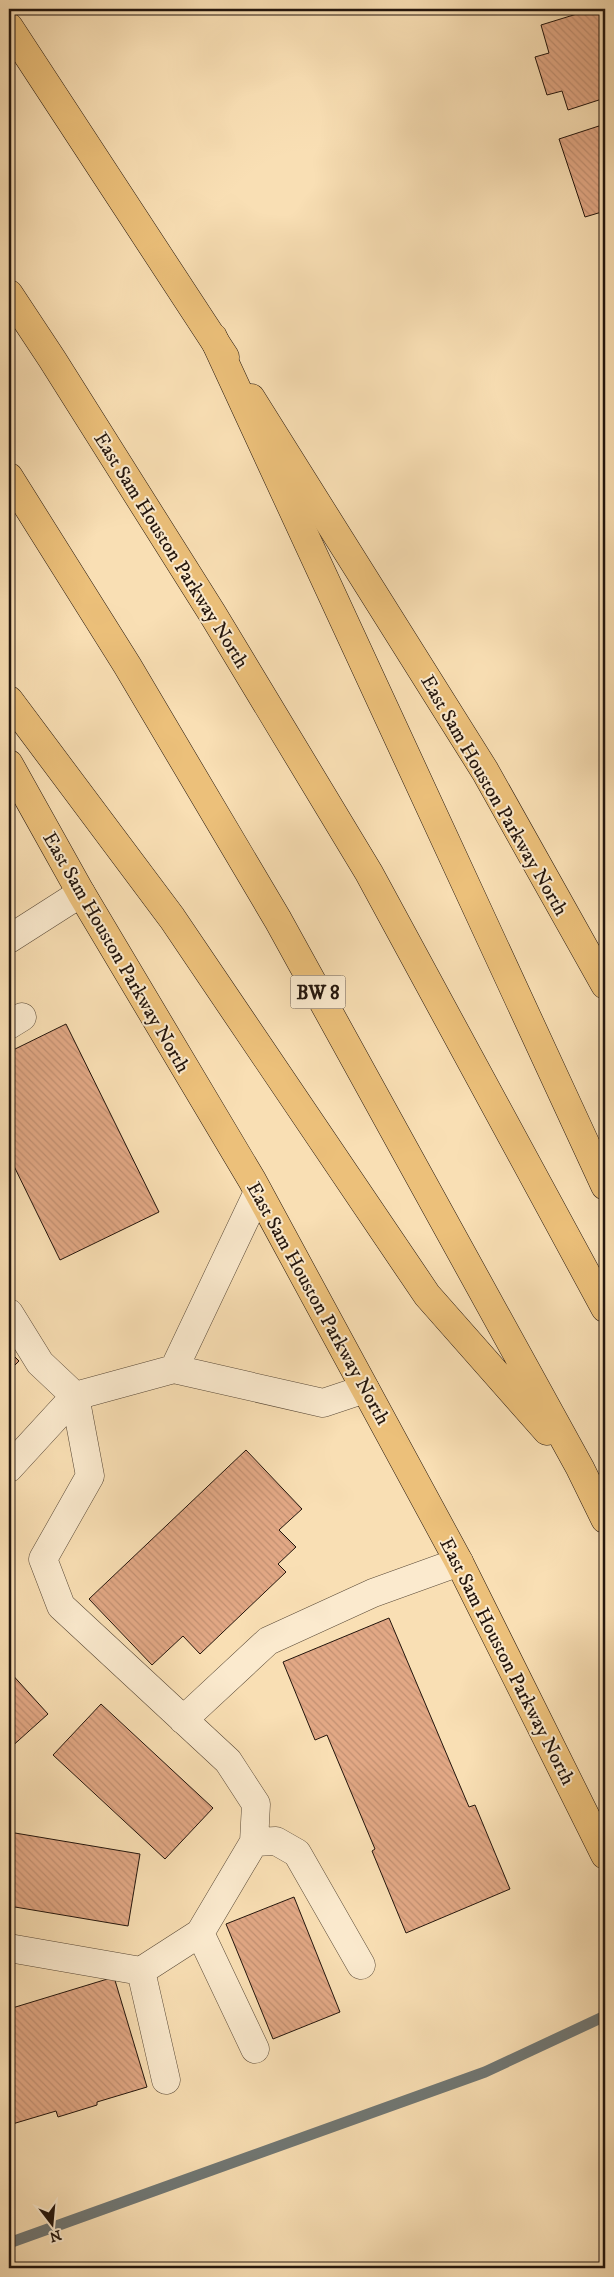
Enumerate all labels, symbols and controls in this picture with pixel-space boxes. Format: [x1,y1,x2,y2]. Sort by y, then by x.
street label: East Sam Houston Parkway North [88,428,254,674]
street label: East Sam Houston Parkway North [414,671,573,921]
street label: East Sam Houston Parkway North [36,828,195,1078]
road number: BW 8 [290,976,346,1009]
street label: East Sam Houston Parkway North [240,1178,395,1430]
street label: East Sam Houston Parkway North [433,1534,580,1790]
north arrow [28,2200,78,2250]
text: N [47,2225,63,2246]

